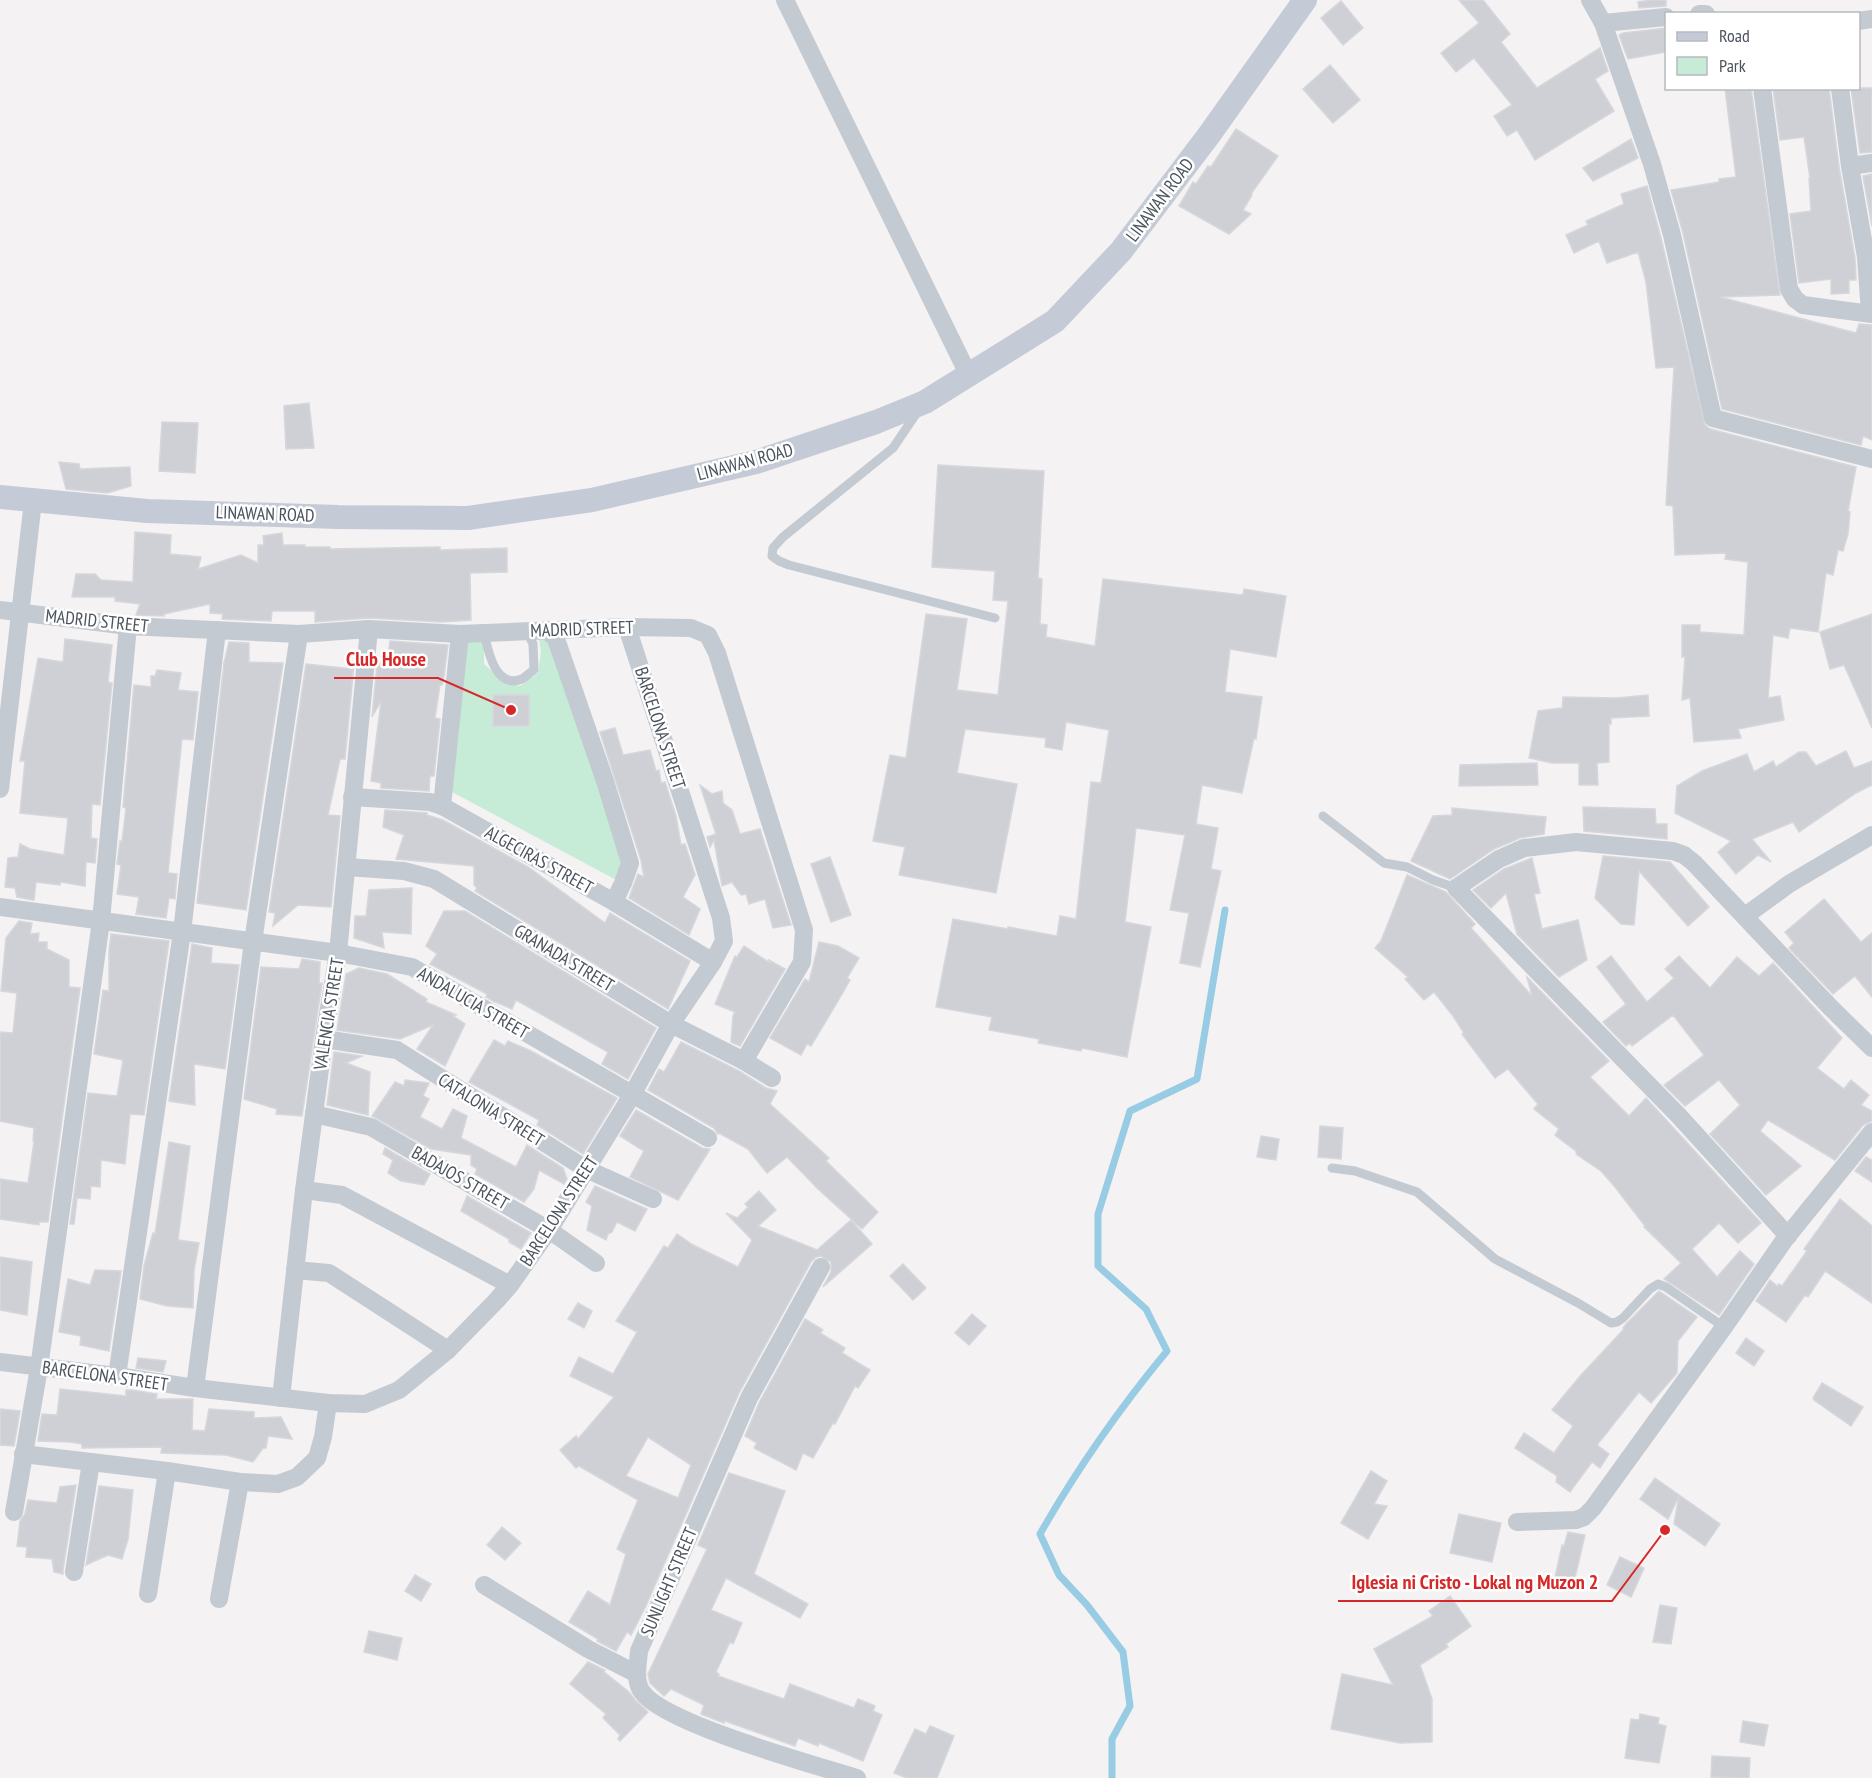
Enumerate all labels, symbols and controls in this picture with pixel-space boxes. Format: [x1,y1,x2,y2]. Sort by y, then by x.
legend [1665,12,1860,90]
text: Road [1719,24,1750,47]
text: Park [1719,54,1746,77]
street label: LINAWAN ROAD [1121,153,1198,246]
street label: LINAWAN ROAD [694,438,796,485]
street label: LINAWAN ROAD [215,500,315,527]
street label: MADRID STREET [44,604,150,637]
street label: MADRID STREET [530,615,634,642]
callout: Club House [334,640,438,678]
text: Club House [346,646,426,672]
street label: BARCELONA STREET [630,664,691,792]
street label: ALGECIRAS STREET [481,820,597,899]
street label: GRANADA STREET [510,919,618,996]
street label: VALENCIA STREET [308,956,349,1073]
street label: ANDALUCIA STREET [414,961,533,1044]
street label: CATALONIA STREET [434,1068,549,1151]
street label: BADAJOS STREET [408,1141,513,1215]
street label: BARCELONA STREET [514,1151,603,1270]
street label: BARCELONA STREET [41,1355,169,1396]
street label: SUNLIGHT STREET [635,1524,702,1640]
callout: Iglesia ni Cristo - Lokal ng Muzon 2 [1338,1563,1612,1601]
text: Iglesia ni Cristo - Lokal ng Muzon 2 [1352,1569,1598,1595]

